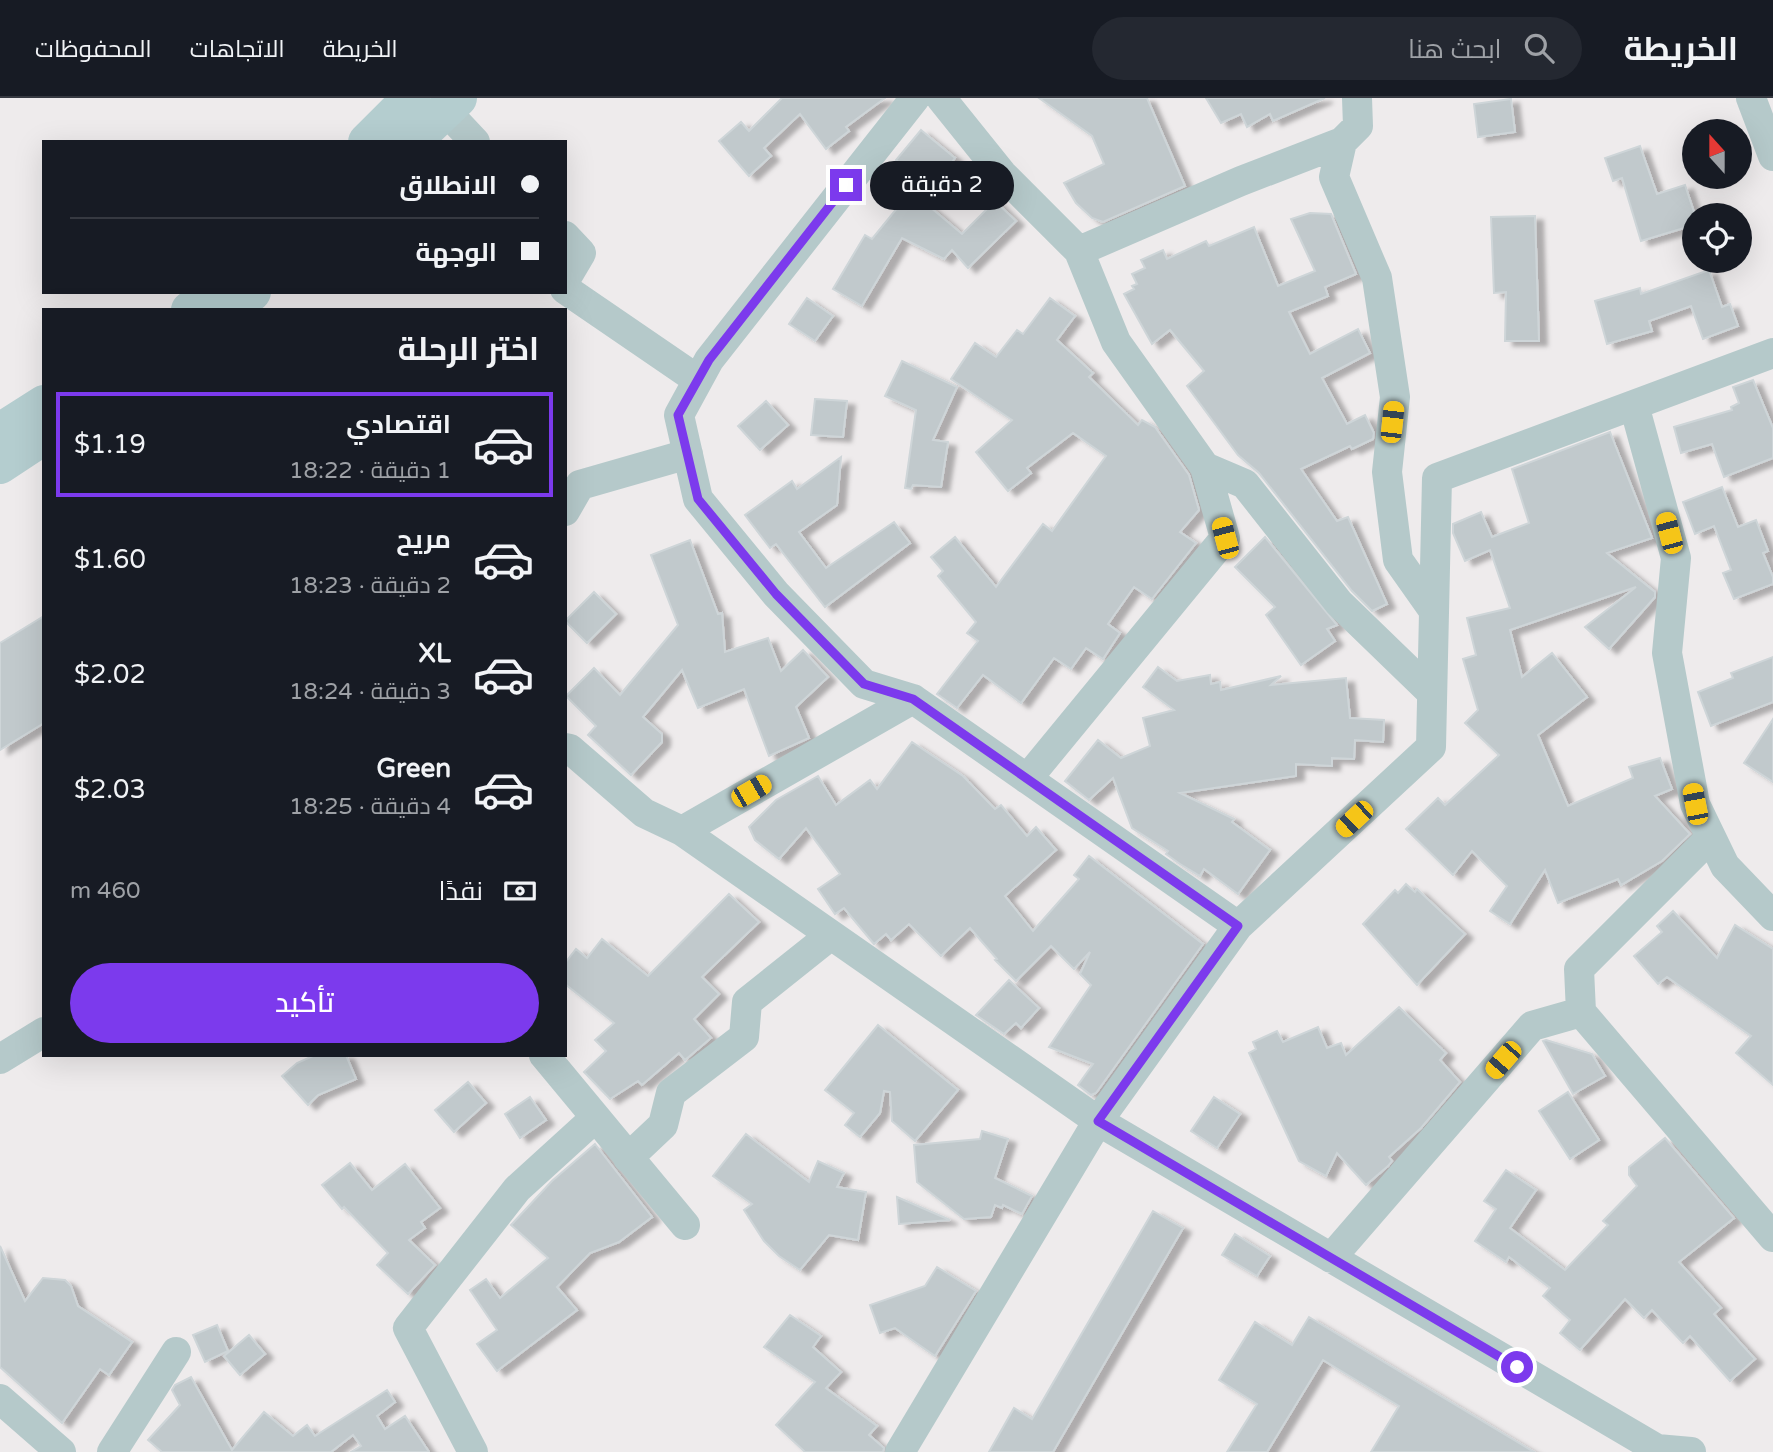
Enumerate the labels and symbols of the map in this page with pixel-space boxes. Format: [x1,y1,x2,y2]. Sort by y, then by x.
north arrow [1682,119,1752,189]
callout: 2 دقيقة [870,160,1014,210]
route end [830,169,862,201]
car [1380,400,1405,444]
car [1654,510,1685,556]
car [1210,515,1241,561]
car [728,771,775,811]
car [1681,781,1710,827]
car [1332,797,1377,841]
car [1482,1037,1525,1083]
route start [1501,1351,1533,1383]

